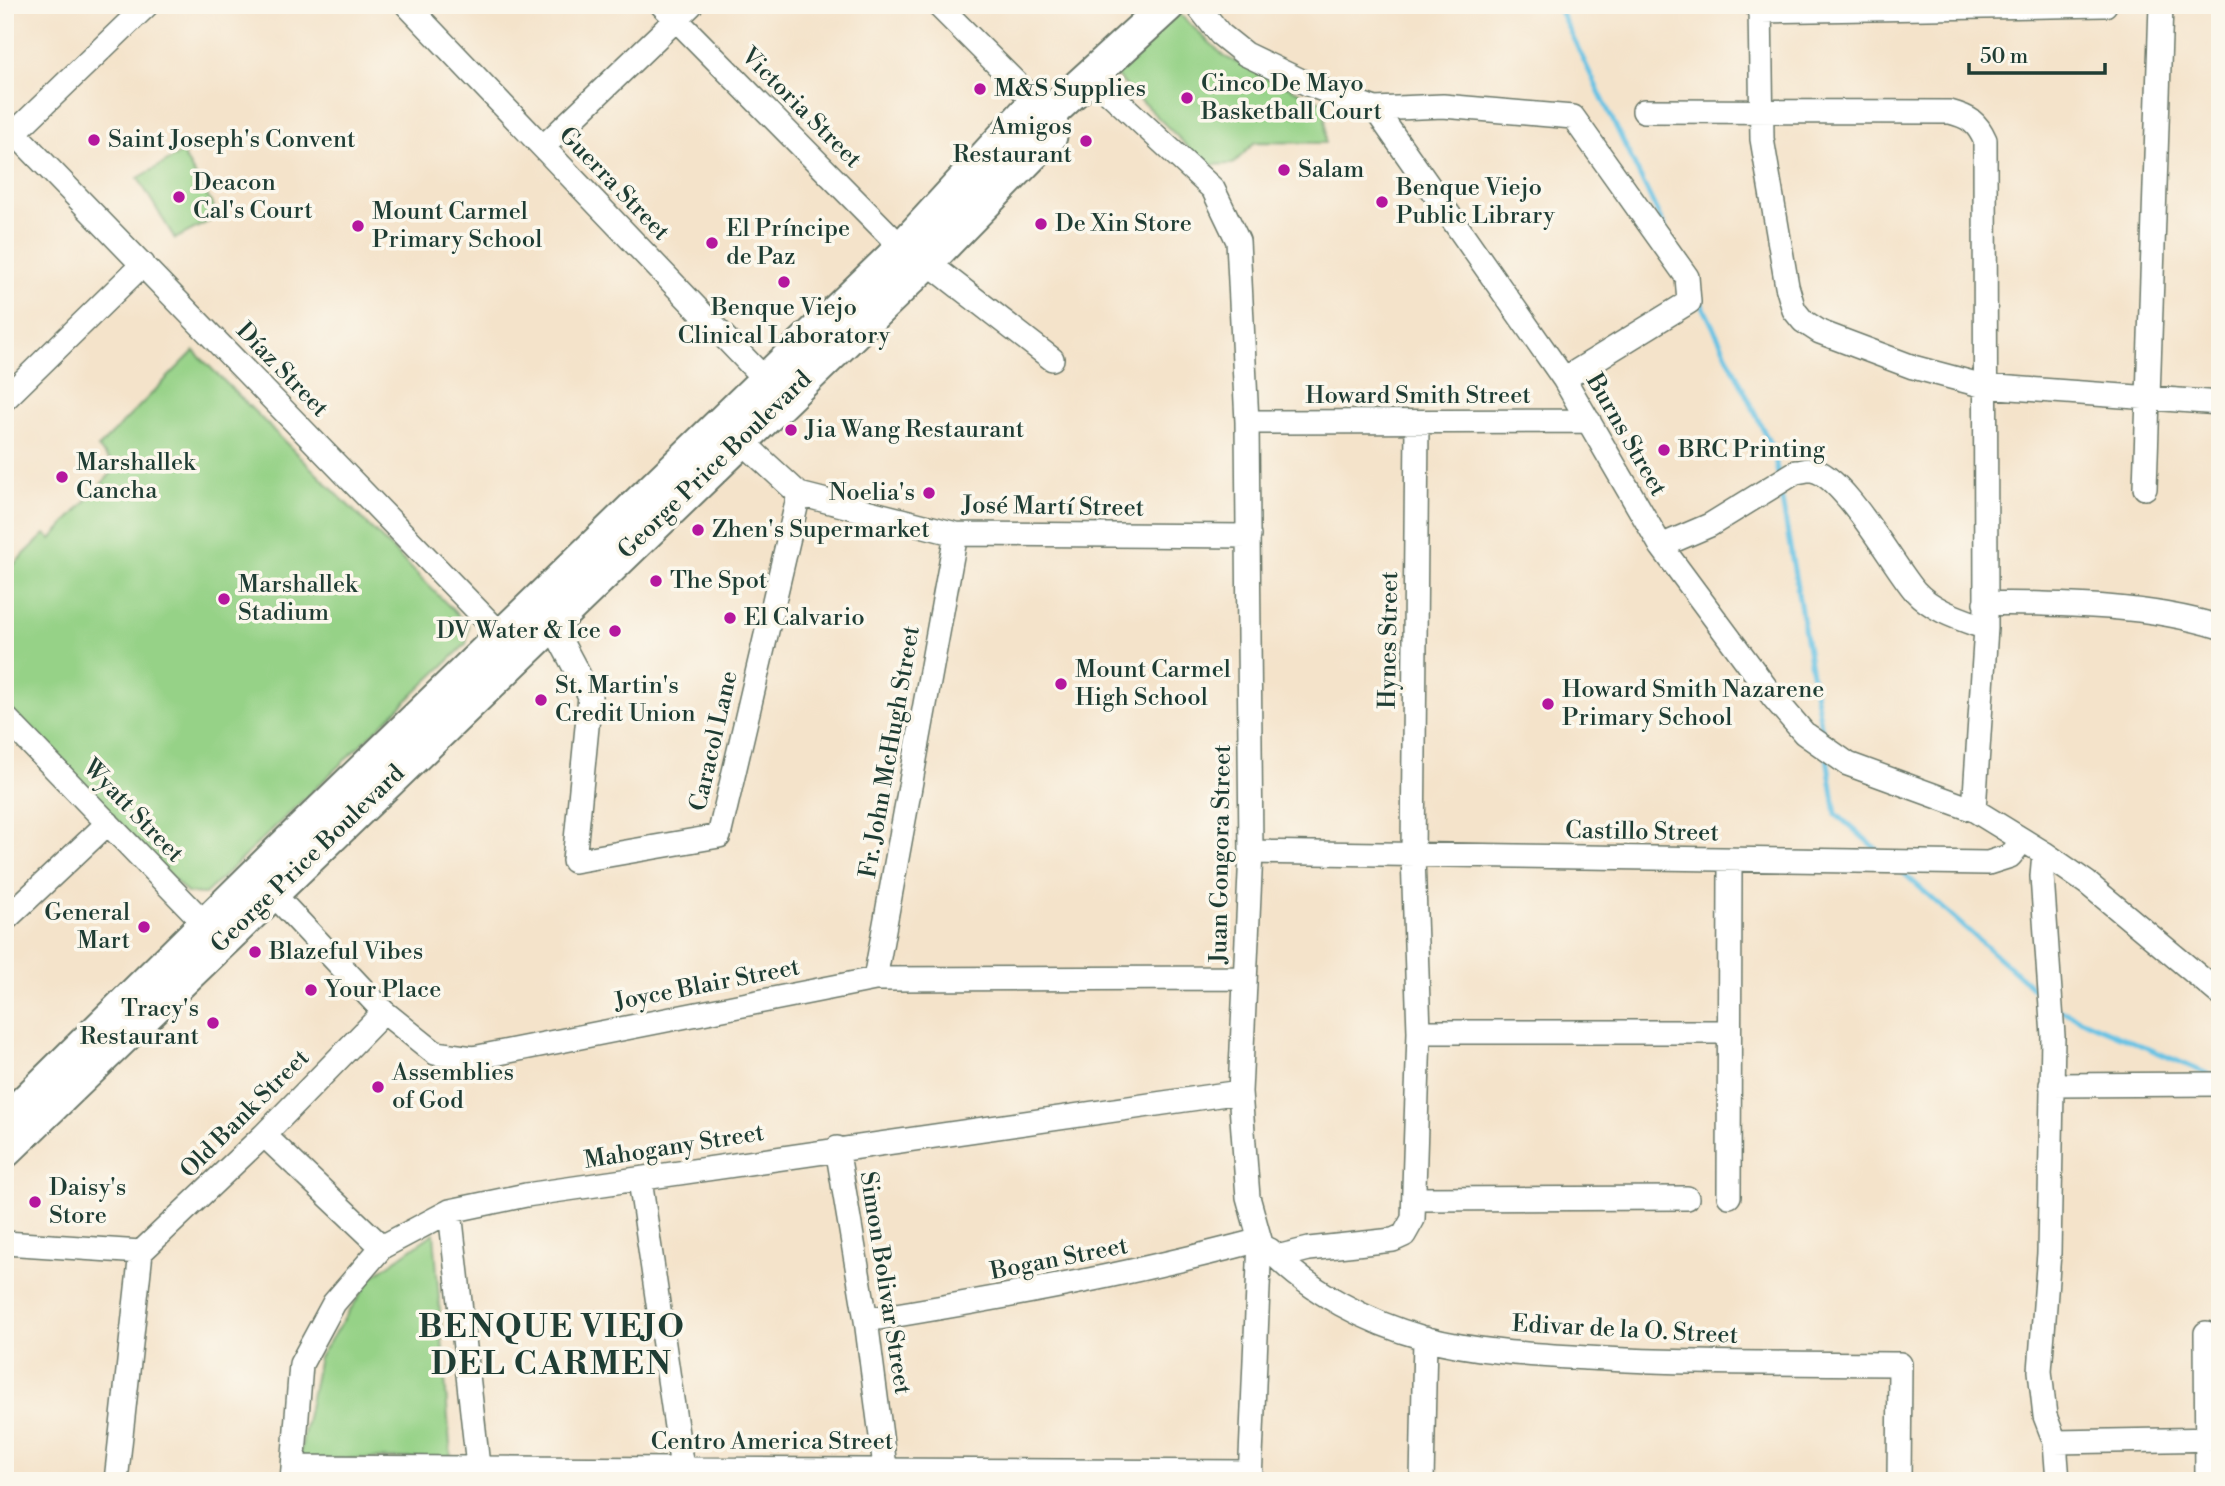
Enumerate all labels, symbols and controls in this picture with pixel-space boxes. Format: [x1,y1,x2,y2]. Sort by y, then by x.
scale bar [1969,32,2106,76]
street label: Victoria Street [734,41,868,175]
text: 50 m [1980,44,2028,70]
place label: Cinco De Mayo Basketball Court [1200,69,1382,127]
place label: M&S Supplies [994,74,1146,104]
marker: M&S Supplies [972,81,988,97]
marker: Cinco De Mayo Basketball Court [1179,90,1195,106]
place label: Amigos Restaurant [953,112,1072,170]
street label: Guerra Street [552,121,676,248]
place label: Saint Joseph's Convent [108,125,356,155]
marker: Saint Joseph's Convent [86,132,102,148]
marker: Amigos Restaurant [1078,133,1094,149]
place label: Salam [1298,155,1364,185]
marker: Salam [1276,162,1292,178]
place label: Deacon Cal's Court [193,168,313,226]
place label: Benque Viejo Public Library [1395,173,1555,231]
marker: Deacon Cal's Court [171,189,187,205]
marker: Benque Viejo Public Library [1374,194,1390,210]
place label: Mount Carmel Primary School [372,197,542,255]
place label: De Xin Store [1055,209,1192,239]
place label: El Príncipe de Paz [726,214,850,272]
marker: De Xin Store [1033,216,1049,232]
marker: Mount Carmel Primary School [350,218,366,234]
marker: El Príncipe de Paz [704,235,720,251]
marker: Benque Viejo Clinical Laboratory [776,274,792,290]
place label: Benque Viejo Clinical Laboratory [678,293,890,351]
street label: Díaz Street [229,316,335,424]
street label: George Price Boulevard [612,364,818,565]
street label: Burns Street [1578,368,1673,502]
street label: Howard Smith Street [1305,381,1531,411]
place label: Jia Wang Restaurant [804,415,1025,445]
marker: Jia Wang Restaurant [783,422,799,438]
place label: BRC Printing [1677,435,1826,465]
marker: BRC Printing [1656,442,1672,458]
place label: Marshallek Cancha [76,448,197,506]
marker: Marshallek Cancha [54,469,70,485]
place label: Noelia's [829,478,915,508]
marker: Noelia's [921,485,937,501]
street label: José Martí Street [961,490,1145,524]
place label: Zhen's Supermarket [712,515,930,545]
marker: Zhen's Supermarket [690,522,706,538]
place label: The Spot [670,566,768,596]
place label: Marshallek Stadium [238,570,359,628]
street label: Hynes Street [1373,570,1405,709]
marker: The Spot [648,573,664,589]
marker: Marshallek Stadium [216,591,232,607]
place label: El Calvario [744,603,865,633]
marker: El Calvario [722,610,738,626]
place label: DV Water & Ice [436,616,601,646]
marker: DV Water & Ice [607,623,623,639]
street label: Fr. John McHugh Street [853,623,927,881]
place label: Mount Carmel High School [1075,655,1231,713]
street label: Caracol Lane [683,668,745,814]
place label: St. Martin's Credit Union [555,671,696,729]
place label: Howard Smith Nazarene Primary School [1562,675,1824,733]
marker: Mount Carmel High School [1053,676,1069,692]
marker: St. Martin's Credit Union [533,692,549,708]
marker: Howard Smith Nazarene Primary School [1540,696,1556,712]
street label: Juan Gongora Street [1204,744,1238,965]
street label: Wyatt Street [76,752,190,869]
street label: George Price Boulevard [205,758,411,959]
street label: Castillo Street [1565,816,1720,848]
place label: General Mart [44,898,130,956]
marker: General Mart [136,919,152,935]
place label: Blazeful Vibes [268,937,423,967]
marker: Blazeful Vibes [247,944,263,960]
street label: Joyce Blair Street [611,952,803,1018]
place label: Your Place [323,975,441,1005]
marker: Your Place [303,982,319,998]
place label: Tracy's Restaurant [80,994,199,1052]
marker: Tracy's Restaurant [205,1015,221,1031]
street label: Old Bank Street [174,1043,316,1185]
place label: Assemblies of God [391,1058,514,1116]
marker: Assemblies of God [370,1079,386,1095]
street label: Mahogany Street [582,1118,767,1176]
street label: Simon Bolivar Street [853,1169,918,1397]
place label: Daisy's Store [49,1173,126,1231]
marker: Daisy's Store [27,1194,43,1210]
street label: Bogan Street [987,1231,1131,1287]
district label: BENQUE VIEJO DEL CARMEN [418,1307,686,1384]
street label: Edivar de la O. Street [1511,1309,1739,1351]
street label: Centro America Street [651,1427,894,1457]

